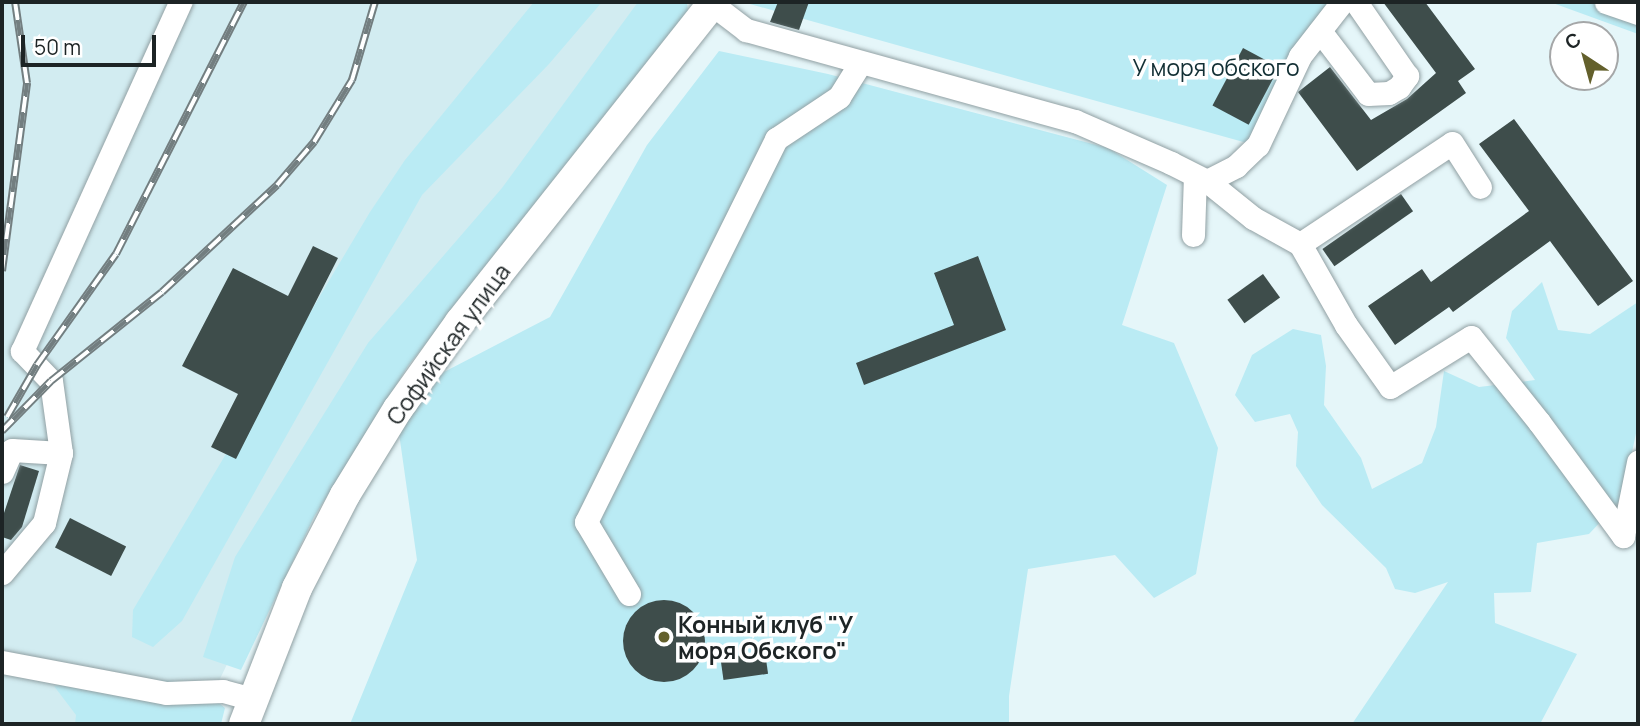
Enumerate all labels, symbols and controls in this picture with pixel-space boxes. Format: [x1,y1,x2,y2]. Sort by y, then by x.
scale bar [24,21,159,65]
north arrow [1549,21,1619,91]
text: С [1560,26,1586,55]
text: 50 m [34,33,81,61]
park label: У моря обского [1132,53,1300,81]
street label: Софийская улица [380,258,516,430]
place label: Конный клуб "У моря Обского" [678,610,853,664]
marker: Конный клуб "У моря Обского" [656,629,672,645]

